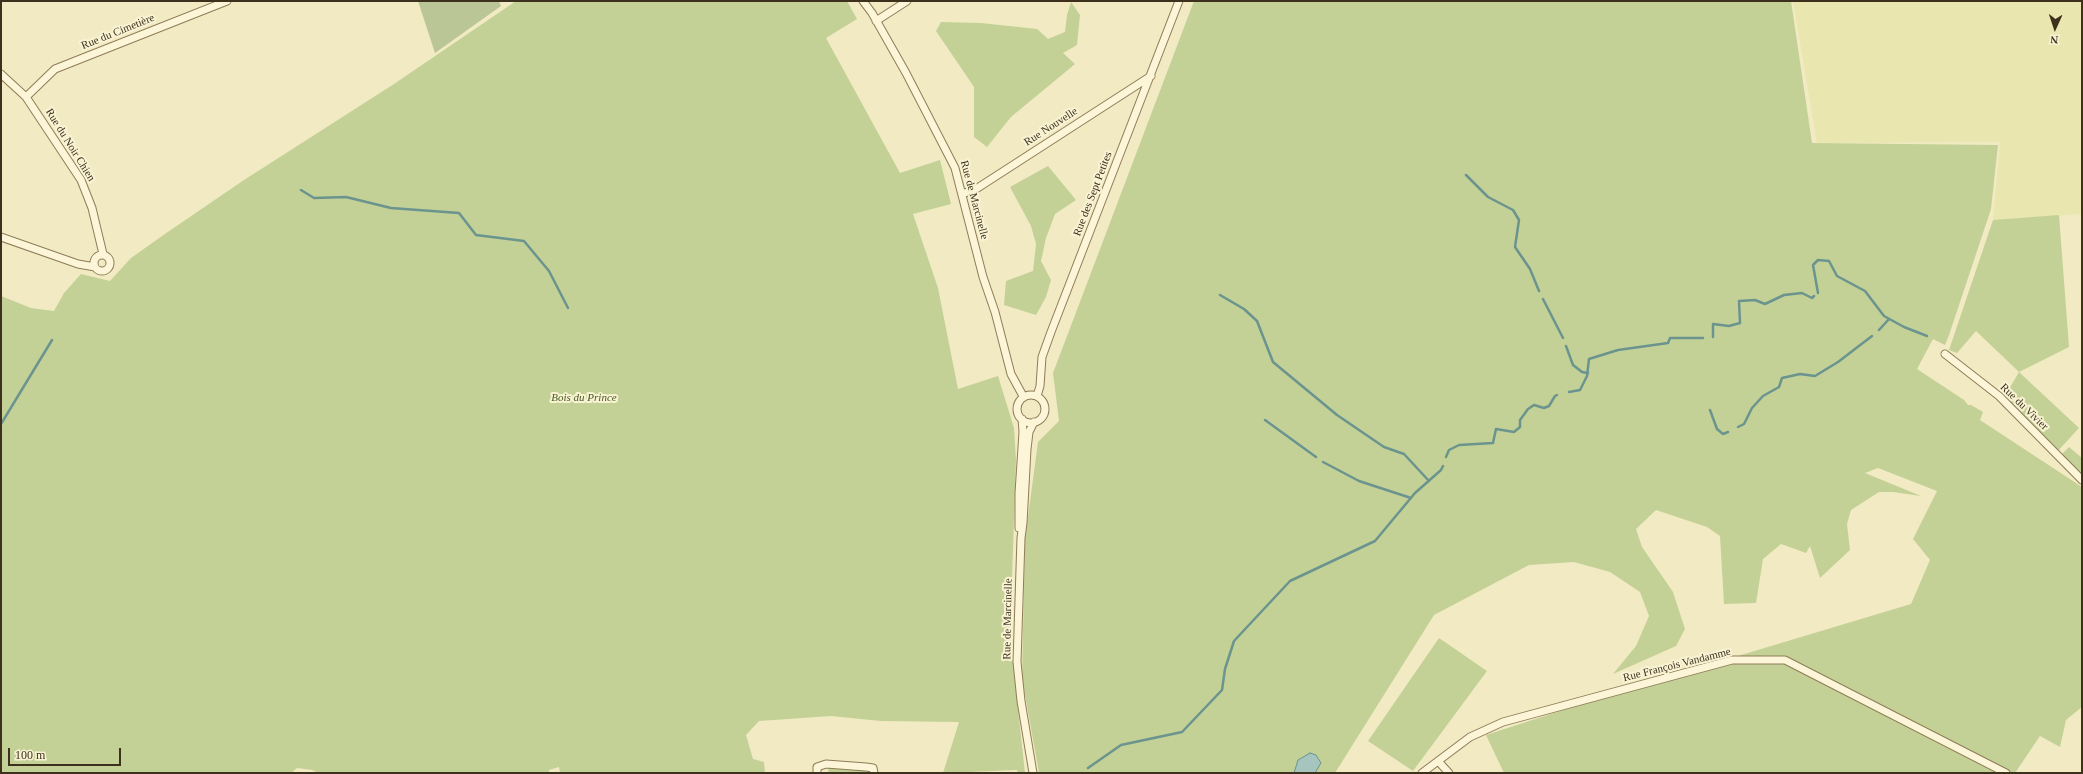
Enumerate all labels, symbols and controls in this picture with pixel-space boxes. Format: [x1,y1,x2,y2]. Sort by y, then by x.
north arrow [2035,8,2075,48]
street label: Rue du Cimetière [80,11,156,53]
text: N [2050,34,2059,46]
street label: Rue Nouvelle [1022,105,1080,149]
street label: Rue du Noir Chien [42,106,98,184]
street label: Rue des Sept Petites [1071,150,1115,238]
street label: Rue de Marcinelle [957,159,991,241]
street label: Rue du Vivier [1997,381,2051,433]
park label: Bois du Prince [551,391,617,405]
street label: Rue de Marcinelle [1001,578,1015,660]
street label: Rue François Vandamme [1622,645,1732,685]
scale bar [10,740,123,766]
text: 100 m [15,748,45,762]

